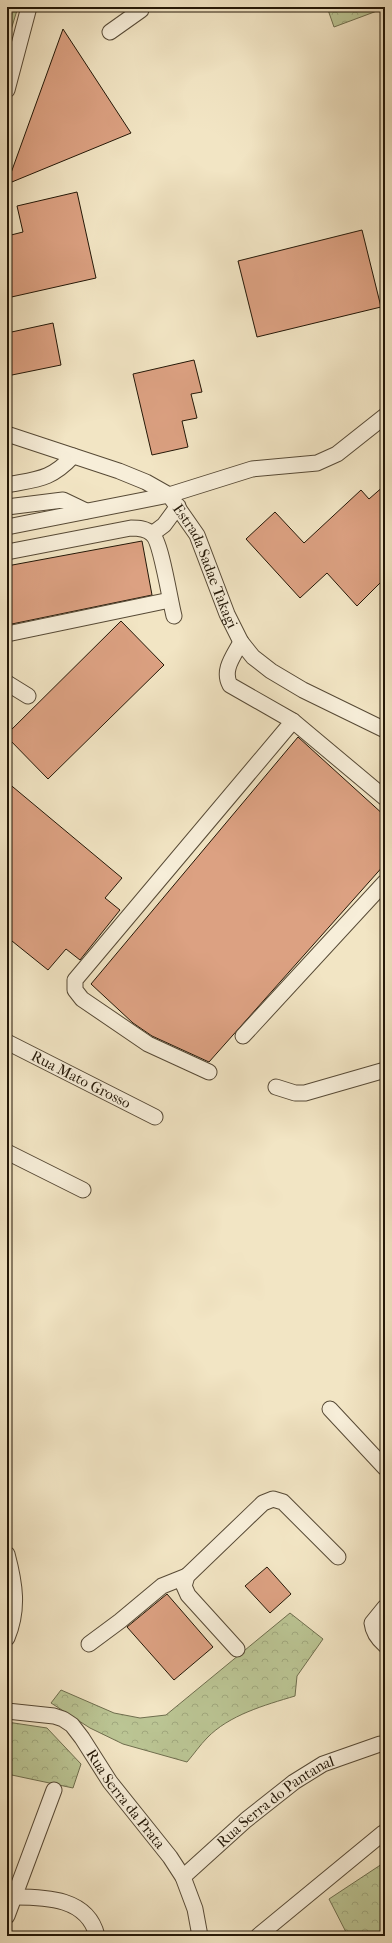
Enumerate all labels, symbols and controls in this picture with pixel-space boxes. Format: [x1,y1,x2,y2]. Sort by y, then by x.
street label: Estrada Sadae Takagi [169,500,242,632]
street label: Rua Mato Grosso [28,1047,134,1112]
street label: Rua Serra da Prata [82,1746,170,1853]
street label: Rua Serra do Pantanal [213,1752,337,1851]

